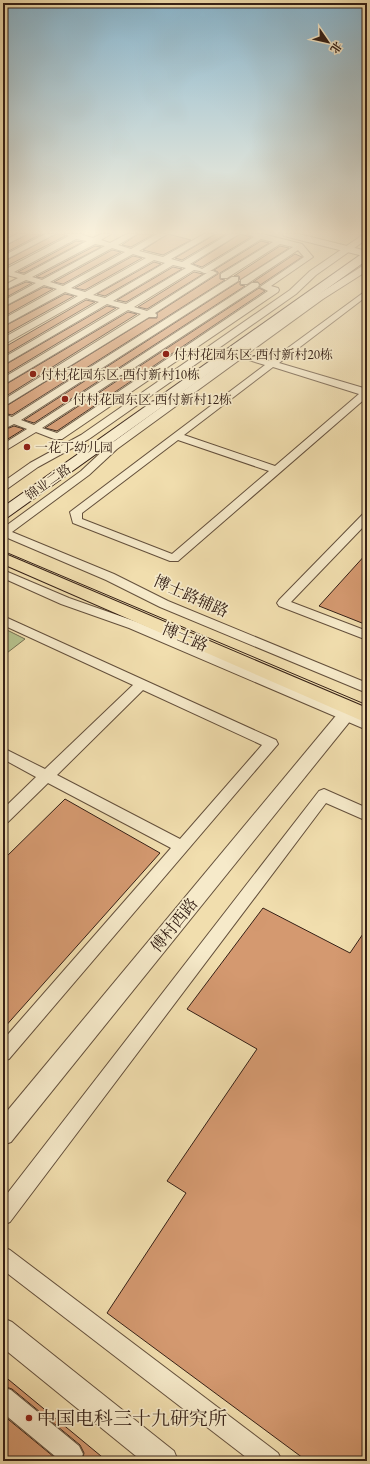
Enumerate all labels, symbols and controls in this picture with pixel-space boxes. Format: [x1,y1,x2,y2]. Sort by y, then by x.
north arrow [308,22,348,62]
text: 北 [327,39,345,56]
place label: 付村花园东区-西付新村20栋 [174,346,333,363]
marker: 付村花园东区-西付新村20栋 [161,349,171,359]
place label: 付村花园东区-西付新村10栋 [41,366,200,383]
marker: 付村花园东区-西付新村10栋 [28,369,38,379]
place label: 付村花园东区-西付新村12栋 [73,391,232,408]
marker: 付村花园东区-西付新村12栋 [60,394,70,404]
place label: 一花丁幼儿园 [35,439,113,456]
marker: 一花丁幼儿园 [22,442,32,452]
street label: 锦业二路 [22,460,74,504]
street label: 博士路辅路 [150,570,232,622]
street label: 博士路 [159,618,211,656]
street label: 傅村西路 [146,894,202,956]
place label: 中国电科三十九研究所 [37,1406,227,1431]
marker: 中国电科三十九研究所 [24,1413,34,1423]

